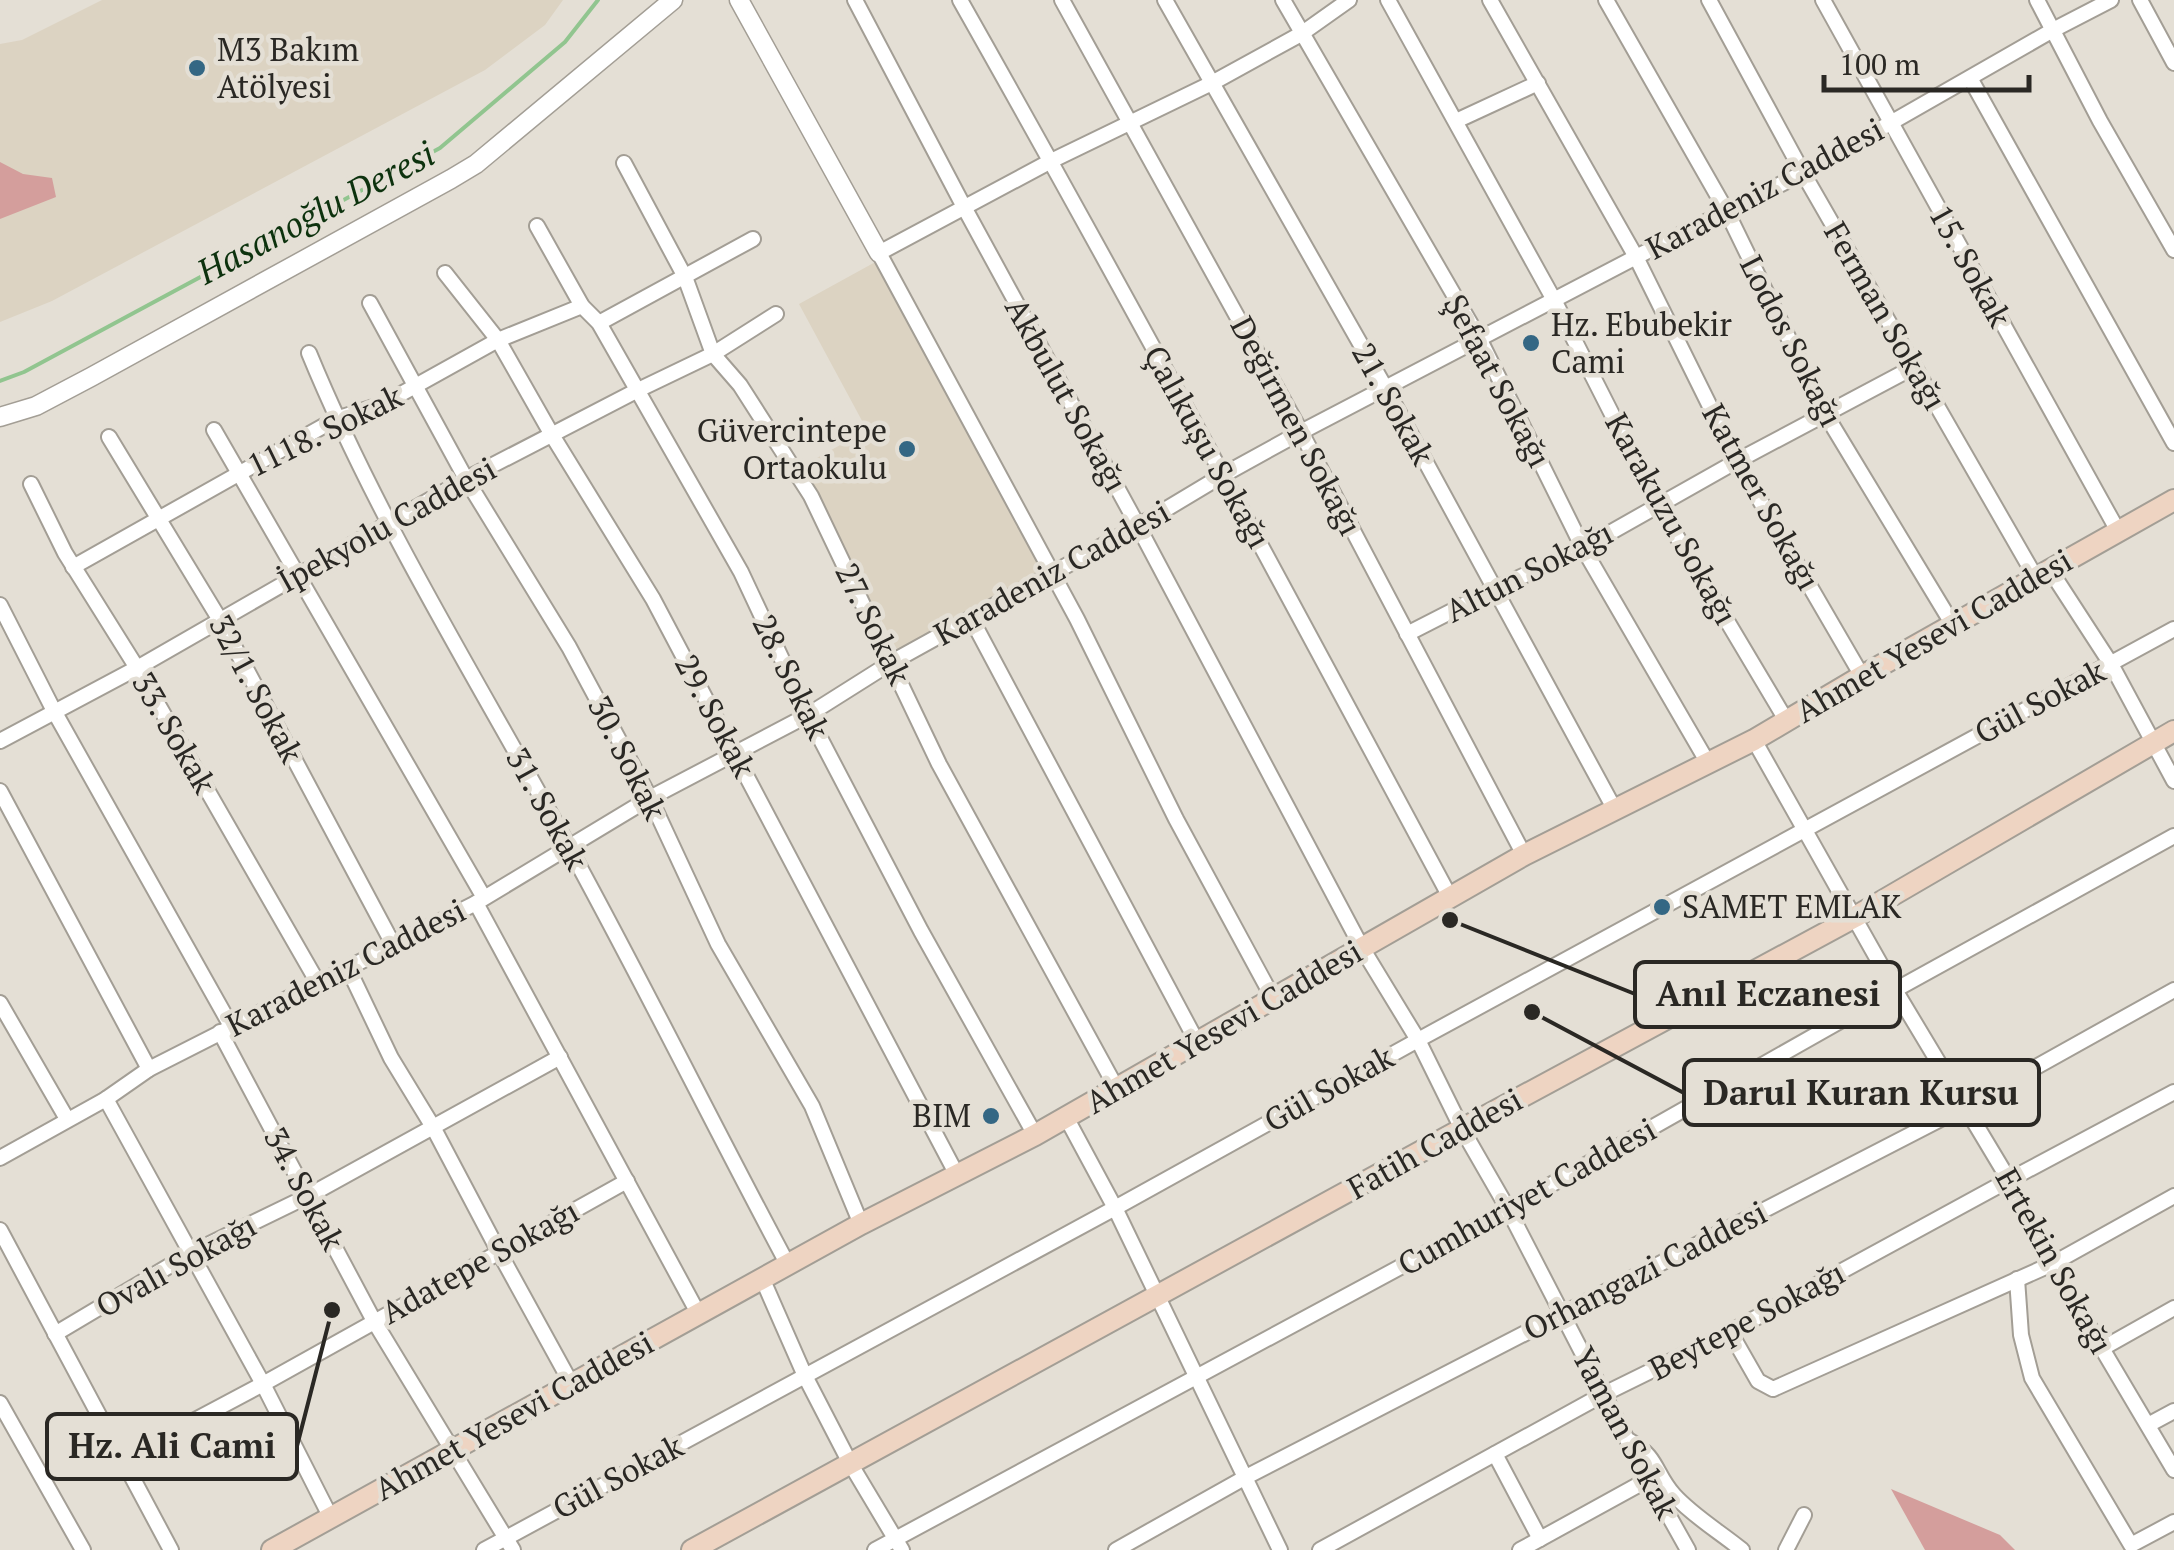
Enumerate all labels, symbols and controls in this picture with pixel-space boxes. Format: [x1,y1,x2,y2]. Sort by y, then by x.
place label: M3 Bakım Atölyesi [217,28,360,107]
scale bar [1824,30,2029,92]
text: 100 m [1839,44,1920,84]
marker: M3 Bakım Atölyesi [186,57,208,79]
street label: Karadeniz Caddesi [1639,108,1891,268]
water label: Hasanoğlu Deresi [188,130,443,295]
street label: 15. Sokak [1920,197,2022,335]
street label: Ferman Sokağı [1815,214,1957,417]
street label: Lodos Sokağı [1731,248,1853,433]
street label: Şefaat Sokağı [1435,287,1561,474]
street label: Akbulut Sokağı [996,290,1138,499]
place label: Hz. Ebubekir Cami [1551,303,1732,382]
street label: Değirmen Sokağı [1222,309,1372,542]
marker: Hz. Ebubekir Cami [1520,332,1542,354]
street label: 21. Sokak [1343,335,1445,473]
street label: Çalıkuşu Sokağı [1135,338,1281,555]
street label: 1118. Sokak [240,374,410,486]
street label: Katmer Sokağı [1693,396,1830,597]
street label: Karakuzu Sokağı [1596,405,1747,632]
place label: Güvercintepe Ortaokulu [697,409,887,488]
marker: Güvercintepe Ortaokulu [896,438,918,460]
street label: İpekyolu Caddesi [270,447,503,601]
street label: Karadeniz Caddesi [926,490,1177,654]
street label: Altun Sokağı [1438,511,1619,631]
street label: Ahmet Yesevi Caddesi [1788,539,2079,731]
street label: 27. Sokak [826,556,922,692]
street label: 32/1. Sokak [200,607,314,770]
street label: 28. Sokak [744,607,840,746]
street label: 29. Sokak [666,647,766,785]
street label: Gül Sokak [1967,649,2112,753]
street label: 33. Sokak [123,664,227,801]
street label: 30. Sokak [579,689,677,827]
street label: 31. Sokak [497,740,599,878]
place label: SAMET EMLAK [1682,885,1902,927]
street label: Karadeniz Caddesi [219,889,472,1046]
marker: SAMET EMLAK [1651,896,1673,918]
street label: Ahmet Yesevi Caddesi [1078,930,1369,1122]
callout: Anıl Eczanesi [1635,962,1900,1027]
text: Anıl Eczanesi [1656,970,1880,1016]
street label: Gül Sokak [1256,1035,1401,1141]
callout: Darul Kuran Kursu [1684,1060,2039,1125]
text: Darul Kuran Kursu [1703,1069,2019,1115]
street label: Fatih Caddesi [1340,1078,1529,1208]
place label: BIM [912,1094,971,1136]
marker: BIM [980,1105,1002,1127]
street label: Cumhuriyet Caddesi [1390,1108,1663,1285]
street label: 34. Sokak [255,1120,355,1258]
street label: Ertekin Sokağı [1987,1160,2123,1361]
street label: Adatepe Sokağı [373,1189,586,1333]
street label: Orhangazi Caddesi [1516,1191,1773,1350]
street label: Ovalı Sokağı [88,1204,263,1326]
street label: Beytepe Sokağı [1642,1251,1851,1389]
street label: Ahmet Yesevi Caddesi [367,1321,660,1509]
street label: Yaman Sokak [1563,1339,1689,1526]
callout: Hz. Ali Cami [47,1414,297,1479]
text: Hz. Ali Cami [68,1422,276,1468]
street label: Gül Sokak [545,1424,690,1528]

